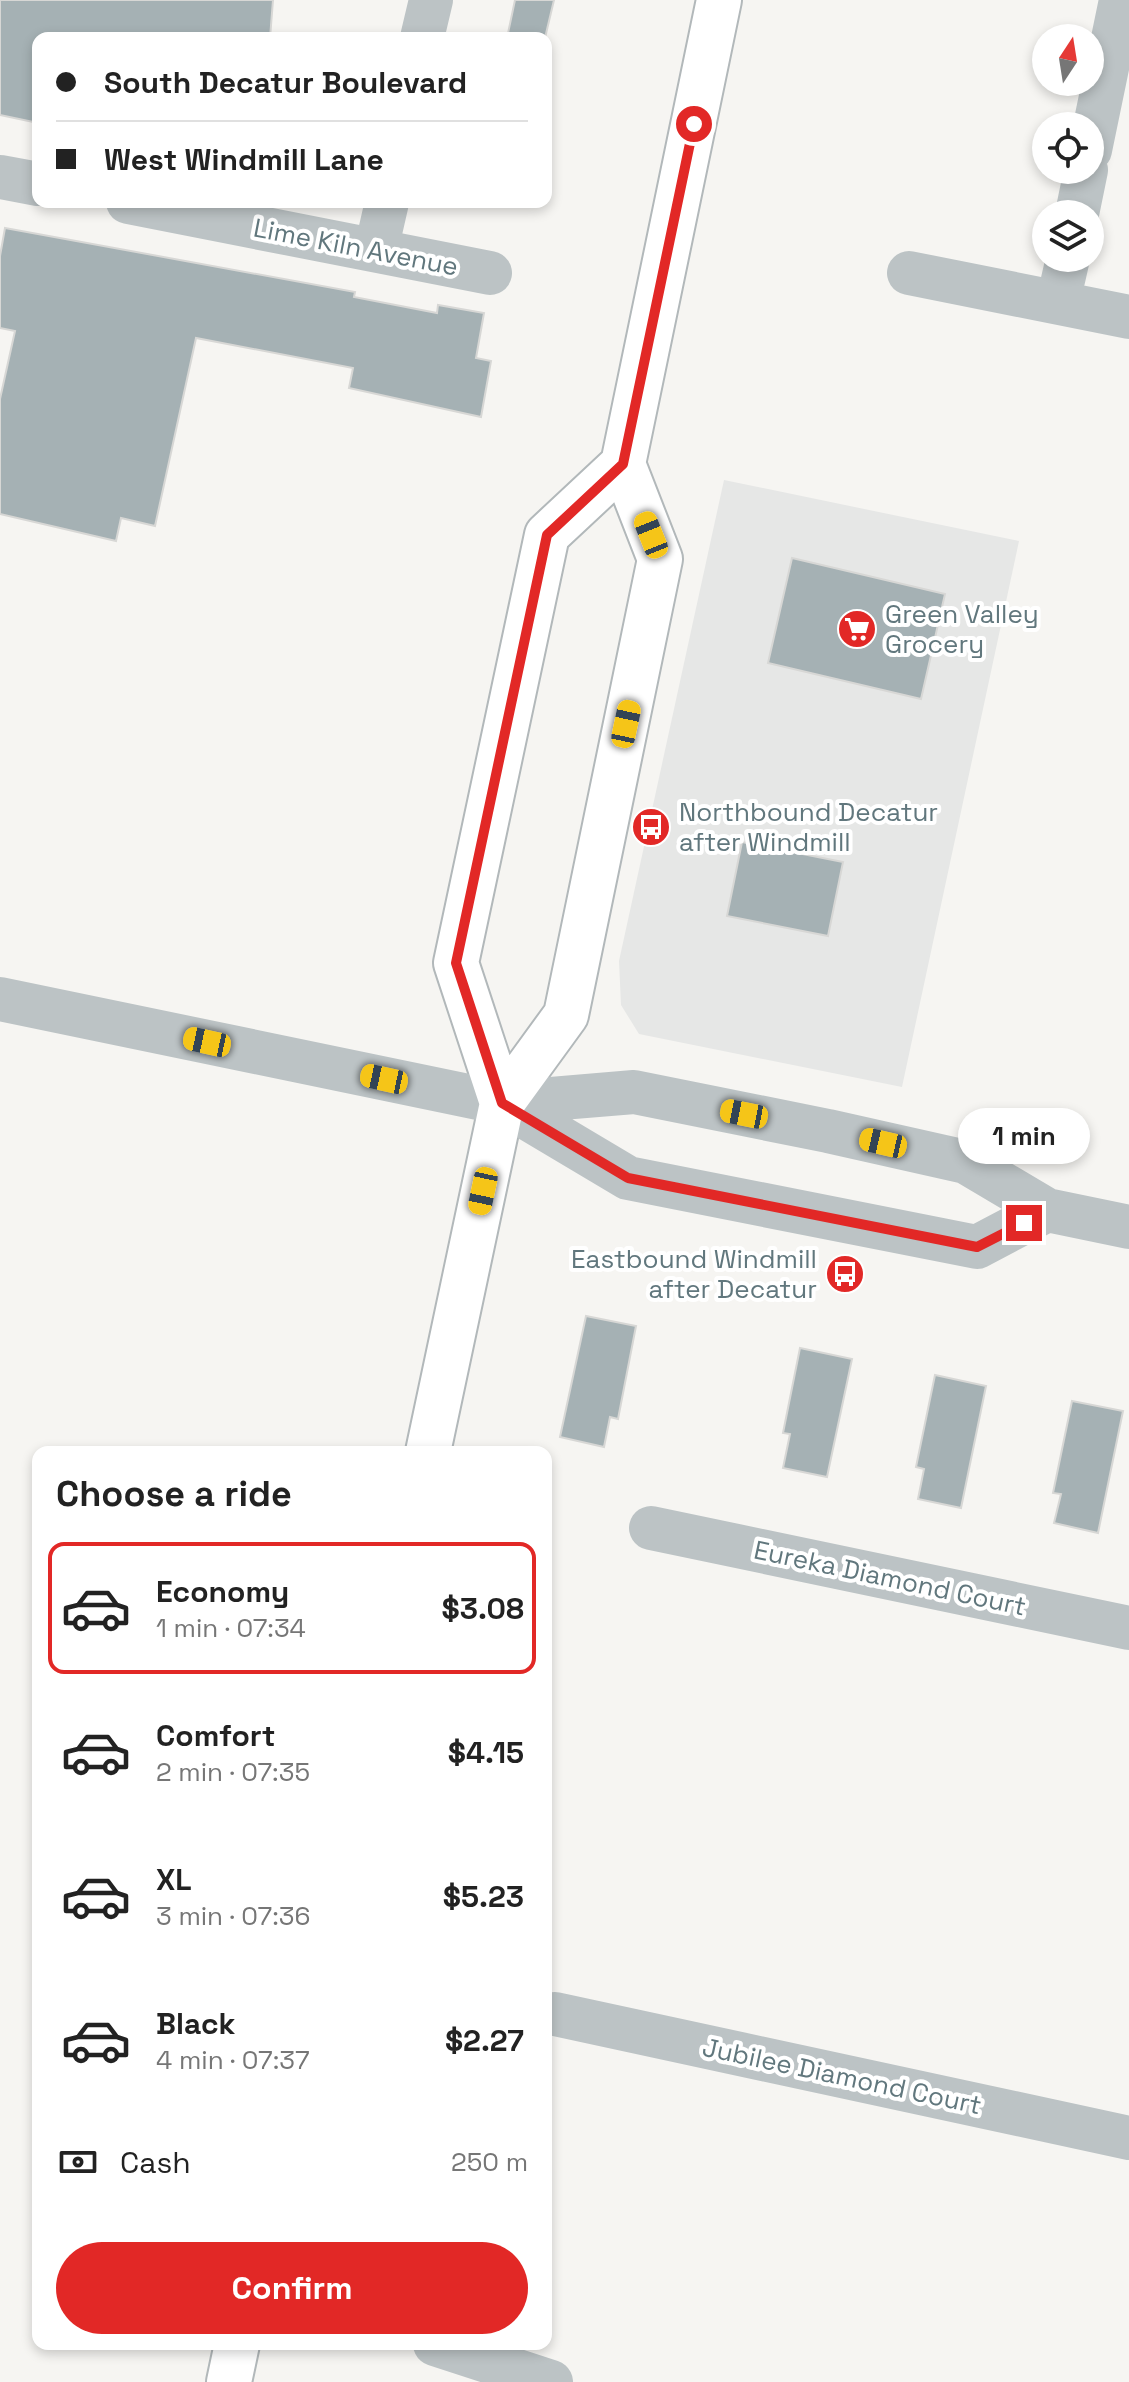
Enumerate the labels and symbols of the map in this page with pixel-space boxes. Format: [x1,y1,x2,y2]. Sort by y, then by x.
north arrow [1032,24,1104,96]
route start [676,106,712,142]
street label: Lime Kiln Avenue [251,210,461,284]
car [631,508,671,562]
place label: Green Valley Grocery [885,597,1039,661]
supermarket icon: Green Valley Grocery [836,608,878,650]
car [609,698,643,750]
place label: Northbound Decatur after Windmill [679,795,938,859]
bus stop icon: Northbound Decatur after Windmill [630,806,672,848]
car [181,1025,233,1059]
car [358,1062,410,1096]
car [718,1098,770,1130]
callout: 1 min [958,1107,1090,1163]
car [857,1126,909,1160]
car [466,1165,500,1217]
route end [1006,1205,1042,1241]
place label: Eastbound Windmill after Decatur [571,1242,817,1306]
bus stop icon: Eastbound Windmill after Decatur [824,1253,866,1295]
street label: Eureka Diamond Court [751,1533,1029,1623]
street label: Jubilee Diamond Court [699,2030,985,2122]

